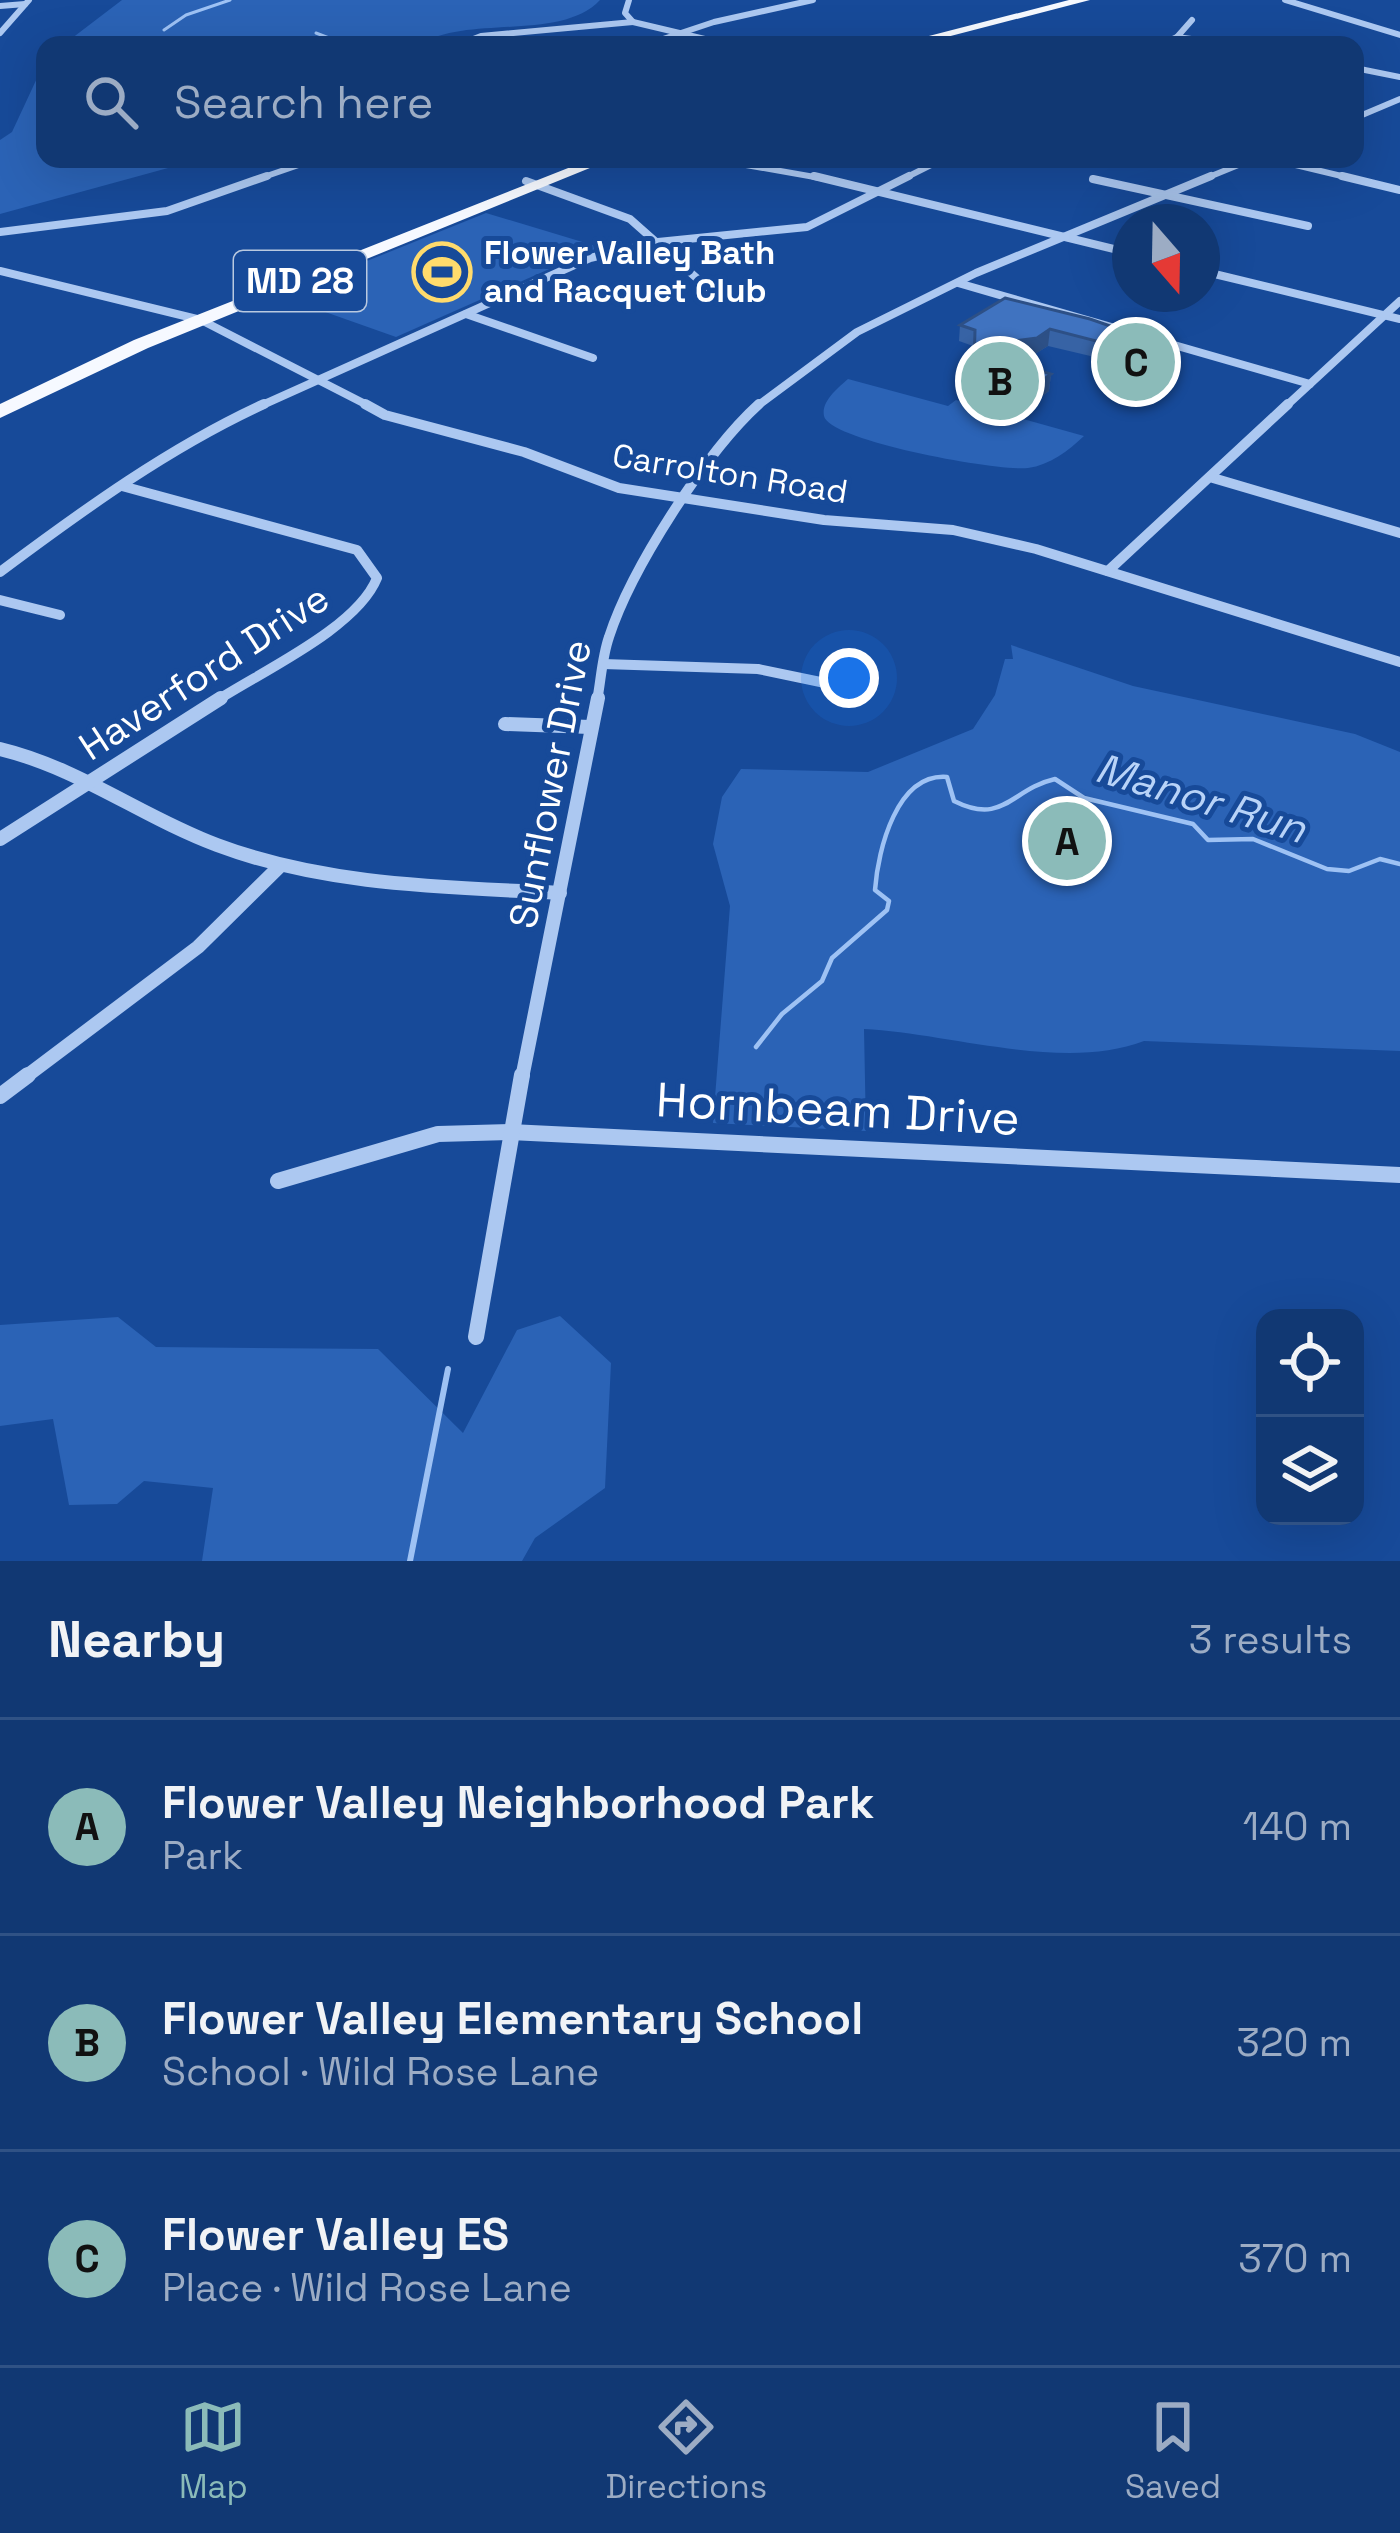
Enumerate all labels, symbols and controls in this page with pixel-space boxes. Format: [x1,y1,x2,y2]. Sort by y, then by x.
search box [36,36,1364,168]
icon: search [78,69,144,135]
text: Search here [174,74,433,131]
north arrow [1112,204,1220,312]
place label: Flower Valley Bath and Racquet Club [484,232,775,312]
sports icon: Flower Valley Bath and Racquet Club [411,241,473,303]
road number: MD 28 [234,251,366,311]
pin: C [1097,317,1175,407]
pin: B [961,336,1039,426]
street label: Carrolton Road [609,435,851,513]
street label: Haverford Drive [70,573,338,771]
street label: Sunflower Drive [498,636,602,932]
your location [819,648,879,708]
water label: Manor Run [1090,741,1314,855]
pin: A [1028,796,1106,886]
street label: Hornbeam Drive [655,1069,1021,1149]
map controls [1256,1309,1364,1525]
button: locate [1256,1309,1364,1417]
button: layers [1256,1417,1364,1525]
text: Nearby [48,1607,225,1672]
text: 3 results [1189,1615,1352,1664]
text: Flower Valley Neighborhood Park [162,1774,874,1831]
text: A [75,1802,99,1851]
text: 140 m [1243,1802,1352,1851]
text: Park [162,1831,243,1880]
text: Flower Valley Elementary School [162,1990,863,2047]
text: B [74,2018,100,2067]
text: 320 m [1236,2018,1352,2067]
text: School · Wild Rose Lane [162,2047,599,2096]
text: Flower Valley ES [162,2206,509,2263]
text: C [74,2234,100,2283]
text: 370 m [1238,2234,1352,2283]
text: Place · Wild Rose Lane [162,2263,572,2312]
tab: Map [179,2394,248,2508]
tab: Directions [605,2394,767,2508]
tab: Saved [1125,2394,1221,2508]

